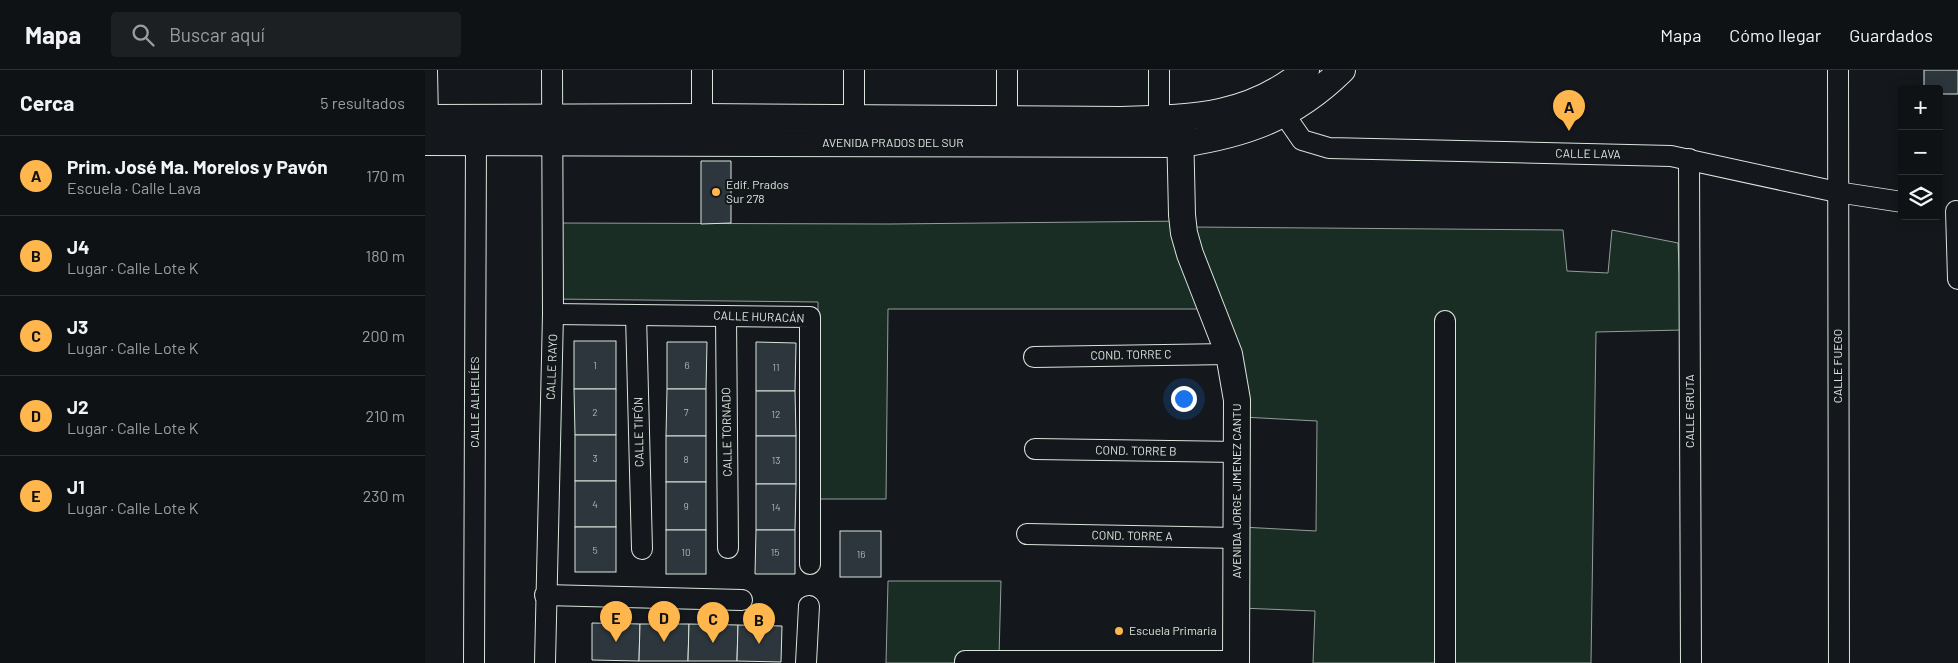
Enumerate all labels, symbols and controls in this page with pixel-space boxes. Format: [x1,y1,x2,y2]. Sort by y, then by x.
search box [111,12,461,57]
text: Mapa [25,20,81,49]
icon: search [129,21,157,49]
text: Buscar aquí [169,23,265,46]
text: Mapa [1660,24,1701,46]
text: Cómo llegar [1729,24,1821,46]
text: Guardados [1849,24,1933,46]
map controls [1898,85,1943,220]
button: + [1898,85,1943,130]
text: Cerca [20,90,74,115]
pin: A [1553,90,1585,131]
text: 5 resultados [320,93,405,112]
button: − [1898,130,1943,175]
street label: AVENIDA PRADOS DEL SUR [822,135,964,149]
street label: CALLE LAVA [1555,145,1621,161]
text: Prim. José Ma. Morelos y Pavón [67,155,328,178]
text: A [31,166,41,185]
text: 170 m [366,166,405,185]
button: layers [1898,175,1943,220]
place label: Edif. Prados Sur 278 [726,177,789,205]
text: Escuela · Calle Lava [67,178,201,197]
marker: Edif. Prados Sur 278 [710,186,722,198]
text: J4 [67,235,90,258]
text: B [31,246,41,265]
text: 180 m [366,246,405,265]
text: Lugar · Calle Lote K [67,258,199,277]
street label: CALLE HURACÁN [713,307,805,325]
text: J3 [67,315,88,338]
text: C [31,326,41,345]
text: 200 m [362,326,405,345]
street label: CALLE FUEGO [1830,329,1844,403]
street label: CALLE RAYO [543,334,559,400]
text: Lugar · Calle Lote K [67,338,199,357]
street label: COND. TORRE C [1090,346,1172,362]
street label: CALLE ALHELÍES [467,356,481,448]
house number: 1 [593,359,597,371]
house number: 6 [684,359,690,371]
house number: 11 [772,361,780,373]
street label: CALLE GRUTA [1682,374,1696,448]
your location [1171,386,1197,412]
street label: CALLE TORNADO [718,387,734,477]
text: J2 [67,395,89,418]
street label: CALLE TIFÓN [630,397,646,467]
street label: AVENIDA JORGE JIMENEZ CANTU [1229,404,1243,578]
text: D [31,406,41,425]
text: 210 m [366,406,405,425]
house number: 2 [592,406,598,418]
house number: 7 [684,406,689,418]
house number: 12 [772,408,780,420]
text: Lugar · Calle Lote K [67,418,199,437]
street label: COND. TORRE B [1095,442,1177,458]
house number: 3 [592,452,598,464]
house number: 8 [683,453,689,465]
house number: 13 [772,454,780,466]
text: J1 [67,475,85,498]
text: E [31,486,41,505]
text: 230 m [363,486,405,505]
text: Lugar · Calle Lote K [67,498,199,517]
house number: 4 [592,498,598,510]
house number: 9 [683,500,689,512]
house number: 14 [771,501,781,513]
street label: COND. TORRE A [1091,527,1173,543]
house number: 5 [592,544,598,556]
house number: 10 [681,546,691,558]
house number: 15 [771,546,779,558]
house number: 16 [857,548,865,560]
pin: E [600,601,632,642]
pin: D [648,601,680,642]
pin: C [697,602,729,643]
pin: B [743,603,775,644]
place label: Escuela Primaria [1129,623,1217,637]
marker: Escuela Primaria [1113,625,1125,637]

